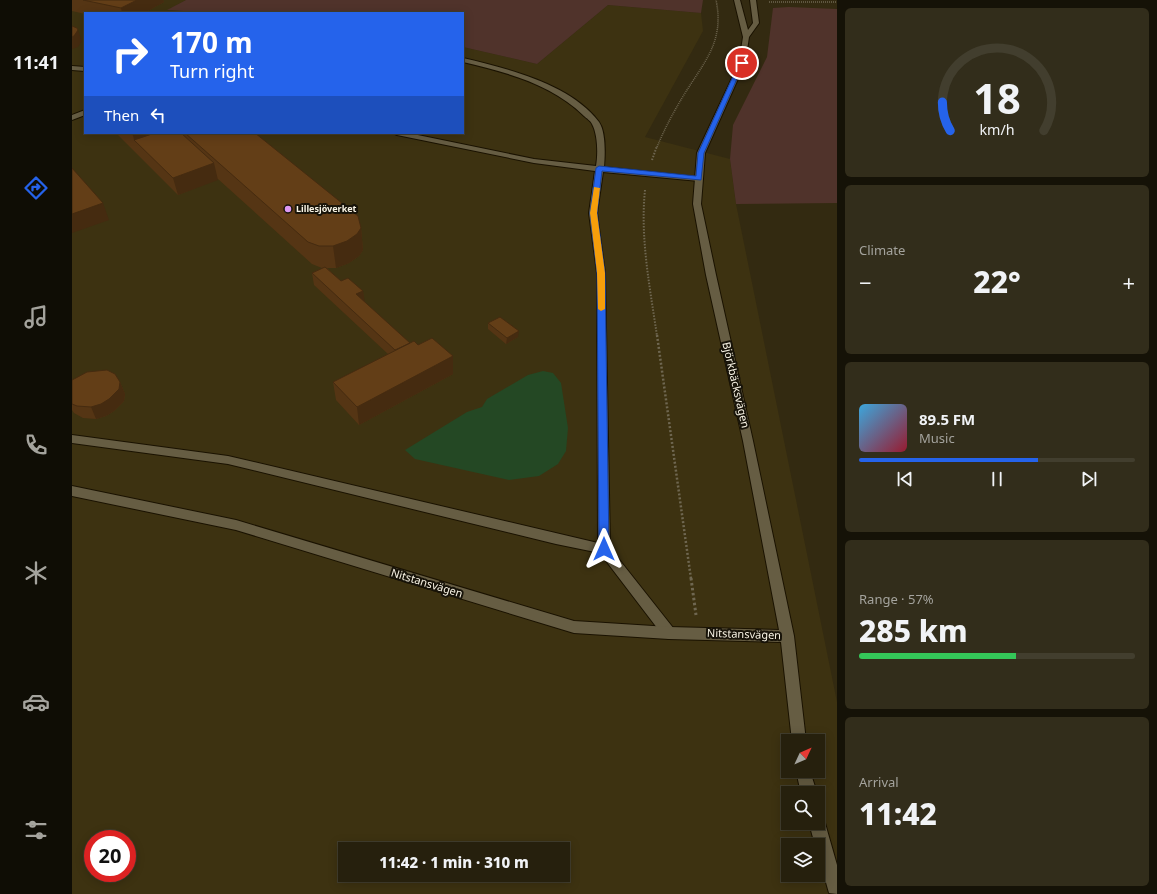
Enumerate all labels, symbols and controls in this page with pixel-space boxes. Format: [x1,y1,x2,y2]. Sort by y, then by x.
text: 170 m [170,23,253,61]
icon: right [104,28,156,80]
pin [725,46,759,80]
text: 11:41 [13,50,59,74]
icon: arrive [731,52,753,74]
text: Turn right [170,59,254,83]
text: 18 [973,69,1021,125]
icon: left [147,104,169,126]
text: Then [104,105,139,125]
text: km/h [979,119,1015,138]
icon: directions [22,174,50,202]
place label: Lillesjöverket [296,202,357,215]
marker: Lillesjöverket [283,204,293,214]
text: Climate [859,241,905,259]
text: 22° [973,261,1021,302]
text: − [859,267,872,297]
text: + [1122,267,1135,297]
icon: music [22,303,50,331]
street label: Björkbäcksvägen [719,340,754,429]
text: 89.5 FM [919,409,975,429]
text: Music [919,429,955,447]
icon: phone [22,431,50,459]
icon: previous [894,468,916,490]
icon: pause [986,468,1008,490]
icon: next [1078,468,1100,490]
position arrow [583,528,625,570]
icon: climate [22,559,50,587]
street label: Nitstansvägen [389,565,465,601]
text: Range · 57% [859,590,934,608]
text: 285 km [859,610,968,651]
street label: Nitstansvägen [707,625,781,642]
icon: car [22,688,50,716]
north arrow [781,734,825,778]
map controls [781,734,825,882]
text: Arrival [859,773,899,791]
button: search [781,786,825,830]
text: 11:42 [859,793,937,834]
icon: filters [22,816,50,844]
speed limit sign: 20 [84,830,136,882]
button: layers [781,838,825,882]
text: 11:42 · 1 min · 310 m [379,852,529,872]

